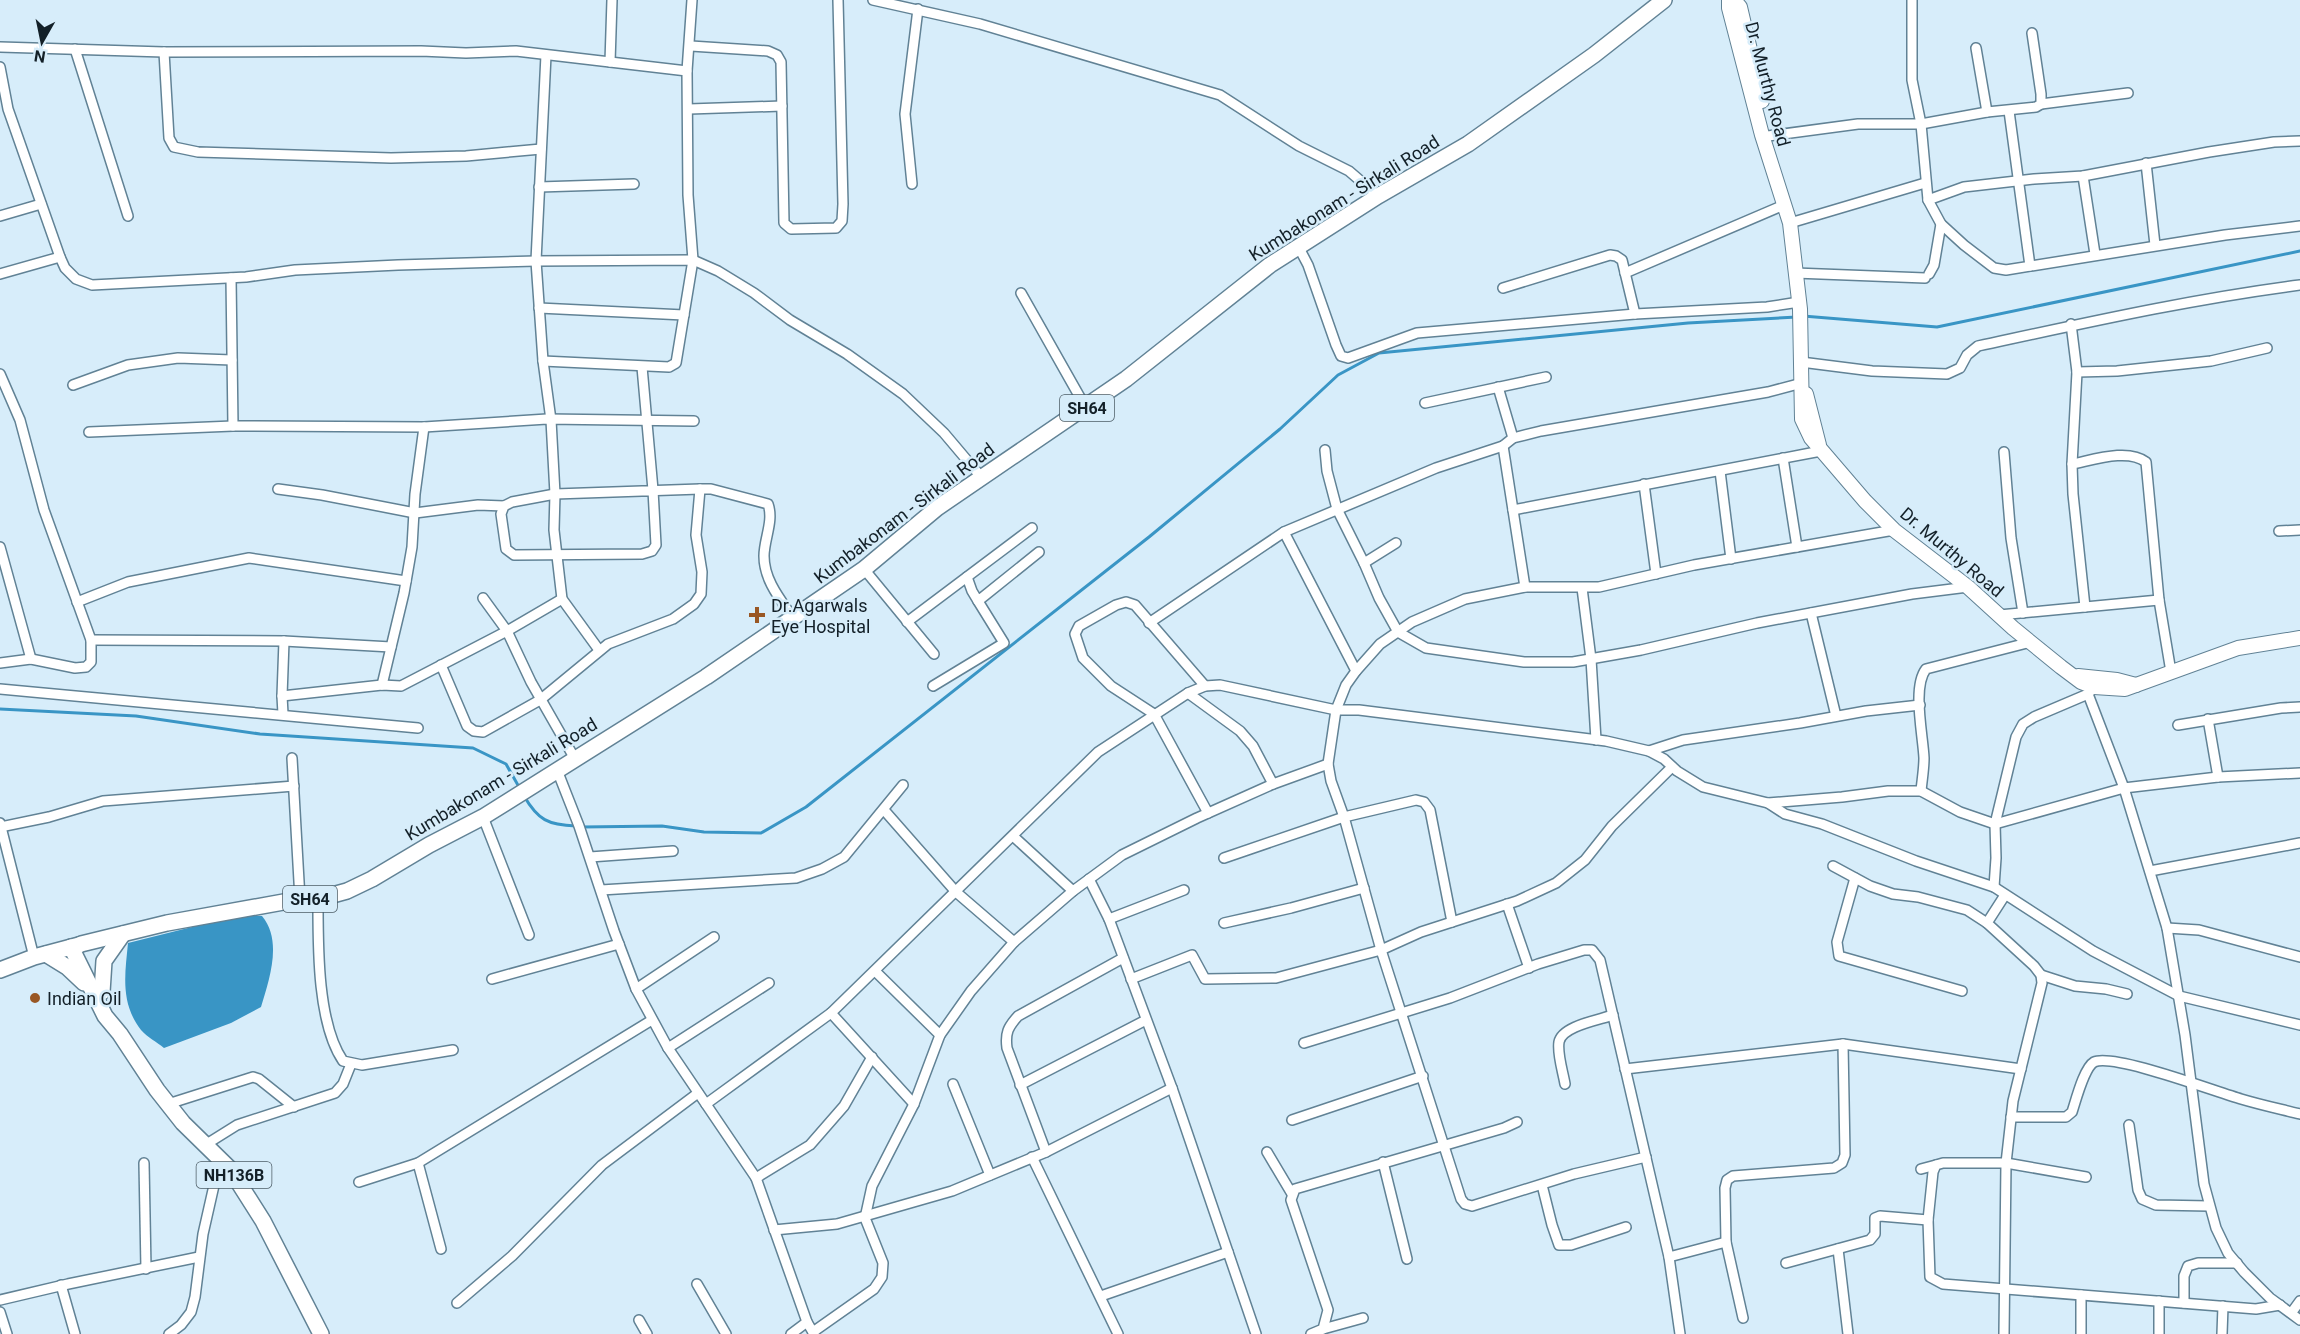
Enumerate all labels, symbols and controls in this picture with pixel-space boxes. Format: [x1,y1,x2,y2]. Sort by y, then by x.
north arrow [12,12,72,72]
street label: Dr. Murthy Road [1741,19,1795,149]
text: N [33,46,47,67]
street label: Kumbakonam - Sirkali Road [1245,131,1443,265]
road number: SH64 [1060,395,1114,421]
street label: Kumbakonam - Sirkali Road [810,438,998,588]
street label: Dr. Murthy Road [1896,503,2008,601]
place label: Dr.Agarwals Eye Hospital [771,595,870,637]
marker: Dr.Agarwals Eye Hospital [748,606,766,624]
street label: Kumbakonam - Sirkali Road [401,713,601,845]
road number: SH64 [283,886,337,912]
place label: Indian Oil [47,988,122,1009]
marker: Indian Oil [28,991,42,1005]
road number: NH136B [196,1162,272,1188]

